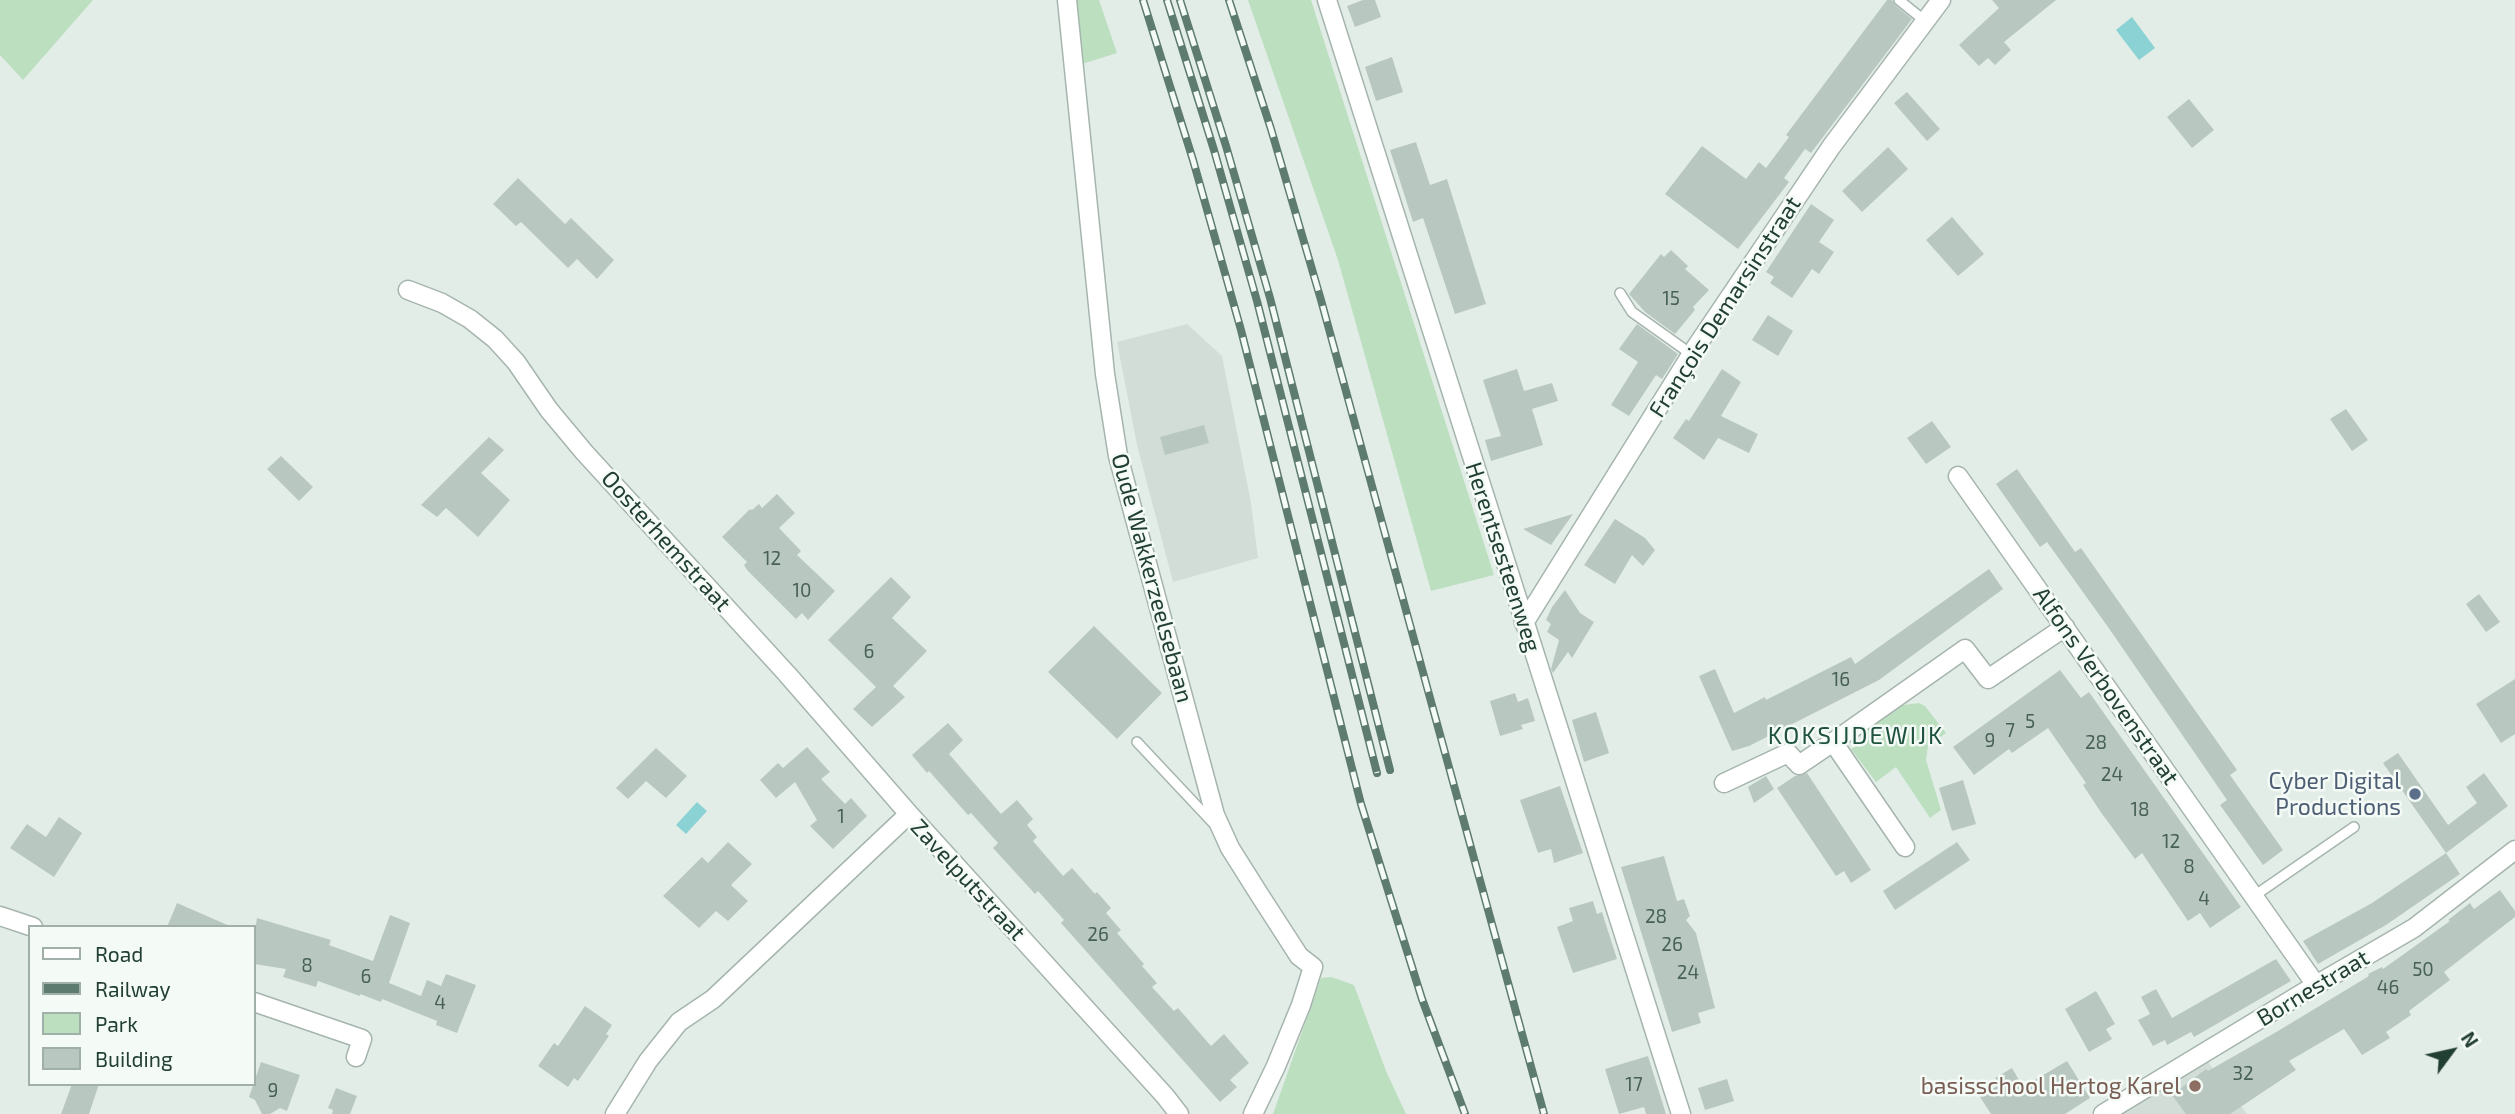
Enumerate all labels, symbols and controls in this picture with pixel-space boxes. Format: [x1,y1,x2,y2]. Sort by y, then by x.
street label: François Demarsinstraat [1643,191,1807,423]
house number: 15 [1662,288,1680,310]
street label: Oude Wakkerzeelsebaan [1105,450,1199,706]
street label: Herentsesteenweg [1459,459,1547,655]
street label: Oosterhemstraat [596,465,736,617]
house number: 12 [763,548,781,570]
house number: 10 [792,580,812,602]
street label: Alfons Verbovenstraat [2027,582,2185,790]
house number: 6 [864,641,874,663]
house number: 16 [1832,669,1850,691]
house number: 5 [2025,711,2035,733]
house number: 7 [2005,720,2015,742]
district label: KOKSIJDEWIJK [1769,722,1943,750]
house number: 9 [1985,730,1995,752]
house number: 28 [2085,732,2107,754]
house number: 24 [2101,764,2123,786]
place label: Cyber Digital Productions [2268,767,2401,821]
marker: Cyber Digital Productions [2407,786,2423,802]
house number: 18 [2130,799,2150,821]
house number: 1 [837,806,845,828]
street label: Zavelputstraat [905,814,1031,946]
house number: 12 [2162,831,2180,853]
house number: 8 [2183,856,2195,878]
house number: 4 [2198,888,2210,910]
house number: 28 [1645,906,1667,928]
house number: 26 [1087,924,1109,946]
legend [28,925,256,1086]
house number: 26 [1661,934,1683,956]
text: Road [95,941,143,966]
street label: Bornestraat [2252,944,2374,1032]
house number: 8 [301,955,313,977]
house number: 50 [2412,959,2434,981]
house number: 24 [1677,962,1699,984]
house number: 6 [361,966,371,988]
text: Railway [95,976,171,1001]
house number: 46 [2377,977,2399,999]
house number: 4 [434,992,446,1014]
text: Park [95,1011,138,1036]
north arrow [2417,1016,2487,1086]
text: N [2457,1027,2483,1051]
text: Building [95,1046,173,1071]
house number: 32 [2232,1063,2254,1085]
place label: basisschool Hertog Karel [1921,1072,2181,1100]
house number: 17 [1625,1074,1643,1096]
marker: basisschool Hertog Karel [2187,1078,2203,1094]
house number: 9 [268,1080,278,1102]

